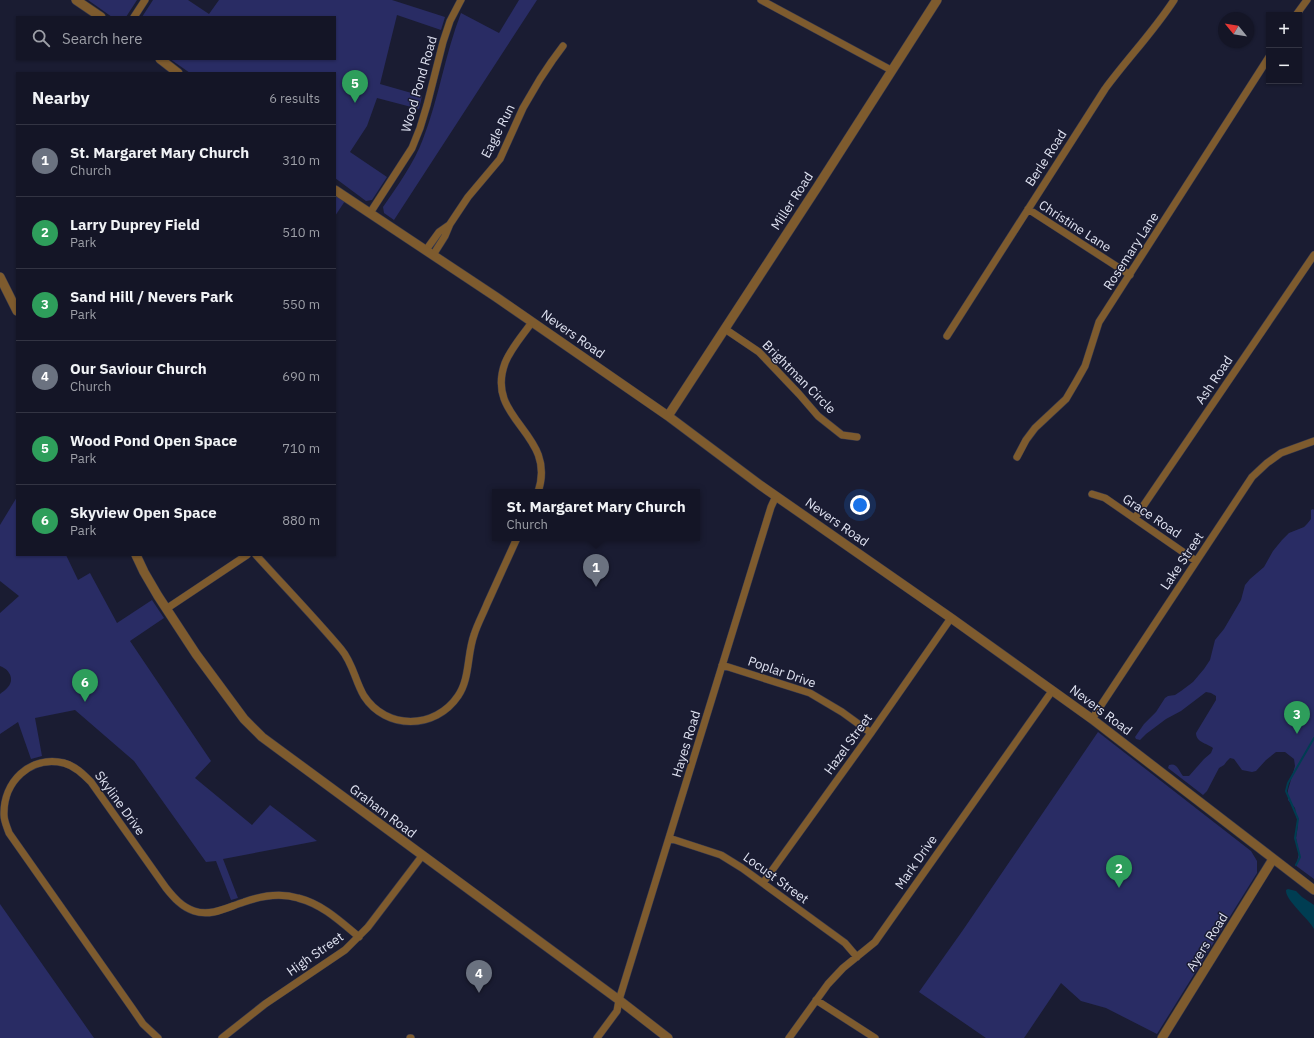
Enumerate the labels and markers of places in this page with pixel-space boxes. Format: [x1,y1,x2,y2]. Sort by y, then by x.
pin: 5 [342,70,368,103]
pin: 1 [583,554,609,587]
pin: 6 [72,669,98,702]
pin: 3 [1284,701,1310,734]
pin: 2 [1106,855,1132,888]
pin: 4 [466,960,492,993]

